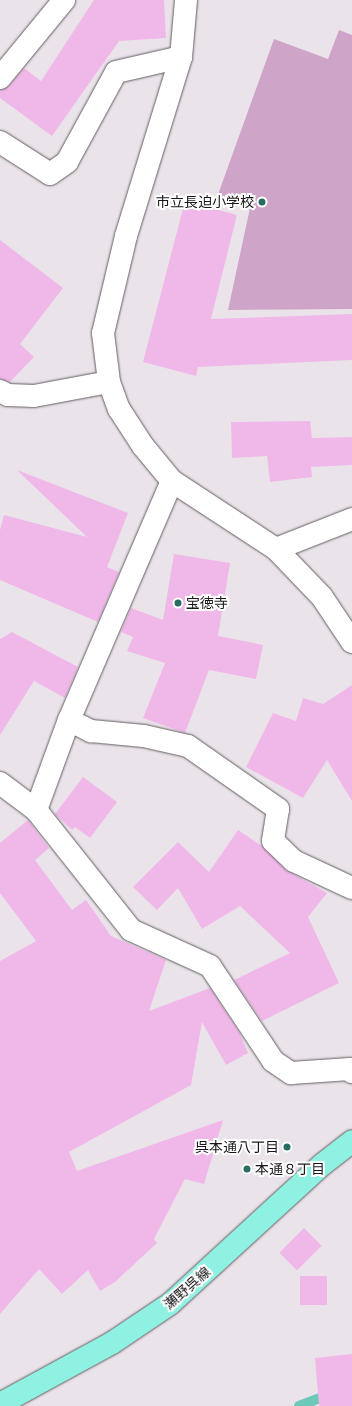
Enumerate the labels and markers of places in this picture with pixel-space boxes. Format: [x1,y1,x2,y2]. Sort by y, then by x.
place label: 市立長迫小学校 [156,194,254,210]
marker: 市立長迫小学校 [257,197,267,207]
place label: 宝徳寺 [186,595,228,611]
marker: 宝徳寺 [173,598,183,608]
place label: 呉本通八丁目 [195,1139,279,1155]
marker: 呉本通八丁目 [282,1142,292,1152]
place label: 本通８丁目 [255,1161,325,1177]
marker: 本通８丁目 [242,1164,252,1174]

